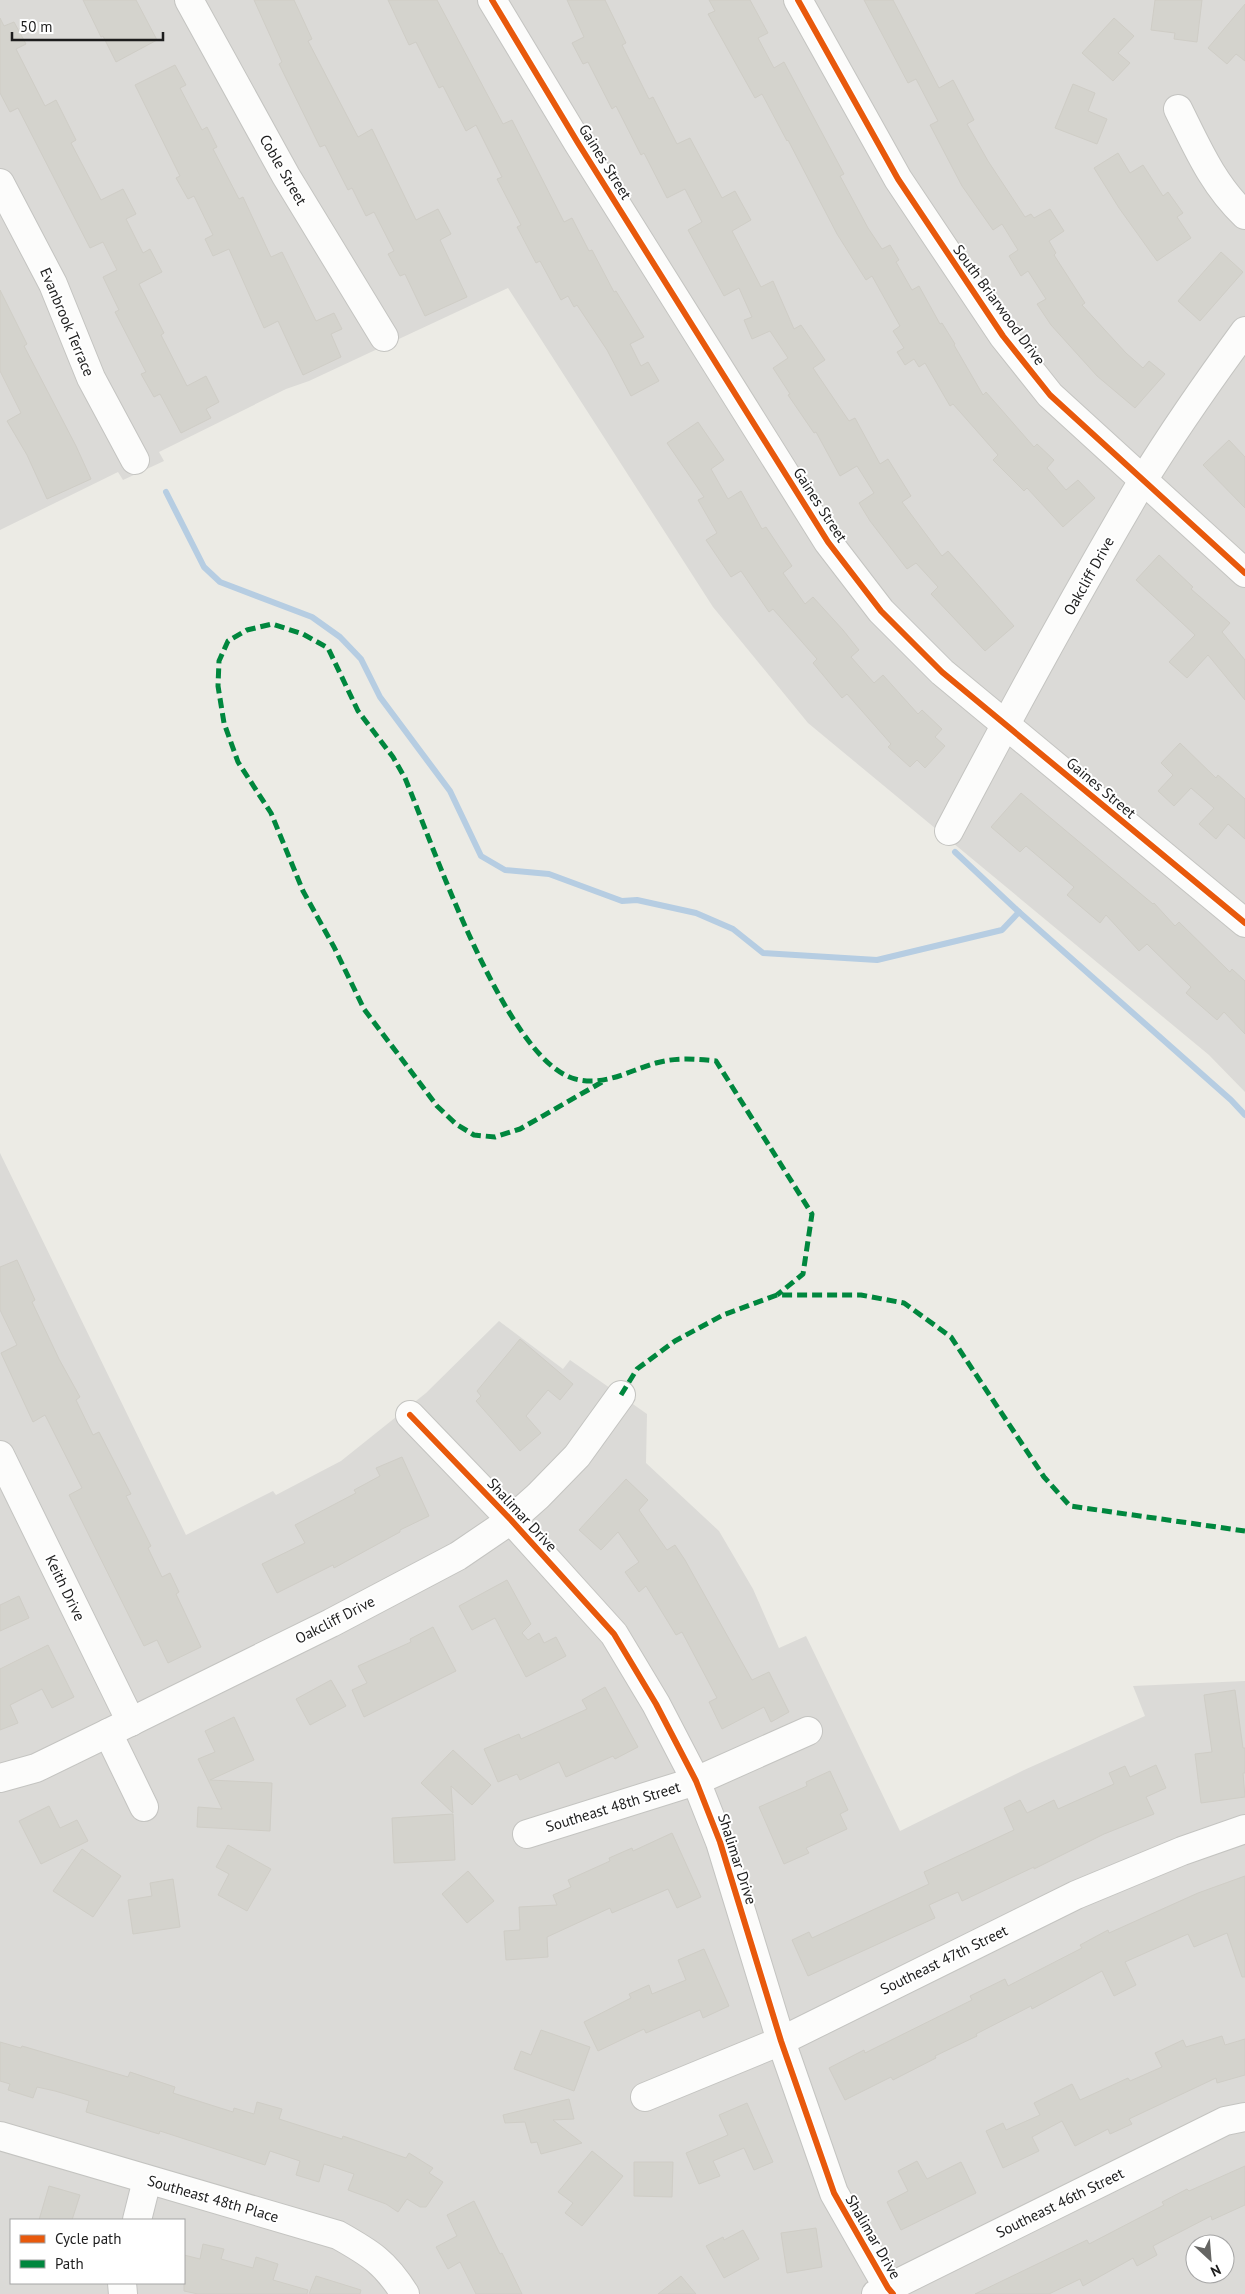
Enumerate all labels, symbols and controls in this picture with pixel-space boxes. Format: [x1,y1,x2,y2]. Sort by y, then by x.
scale bar [12,10,164,42]
text: 50 m [20,17,53,36]
street label: Gaines Street [575,121,636,203]
street label: Coble Street [256,131,311,208]
street label: South Briarwood Drive [949,241,1050,369]
street label: Evanbrook Terrace [36,265,99,379]
street label: Gaines Street [789,464,852,546]
street label: Oakcliff Drive [1059,533,1118,618]
street label: Gaines Street [1063,753,1140,822]
street label: Shalimar Drive [483,1474,561,1556]
street label: Keith Drive [41,1552,90,1624]
street label: Oakcliff Drive [292,1591,378,1648]
street label: Southeast 48th Street [543,1777,682,1836]
street label: Shalimar Drive [714,1811,761,1907]
street label: Southeast 47th Street [877,1920,1011,1999]
street label: Southeast 46th Street [993,2163,1127,2242]
street label: Southeast 48th Place [145,2171,281,2226]
street label: Shalimar Drive [842,2191,905,2282]
legend [10,2219,185,2284]
text: Cycle path [55,2229,121,2248]
north arrow [1185,2234,1235,2284]
text: Path [55,2254,84,2273]
text: N [1208,2261,1224,2281]

